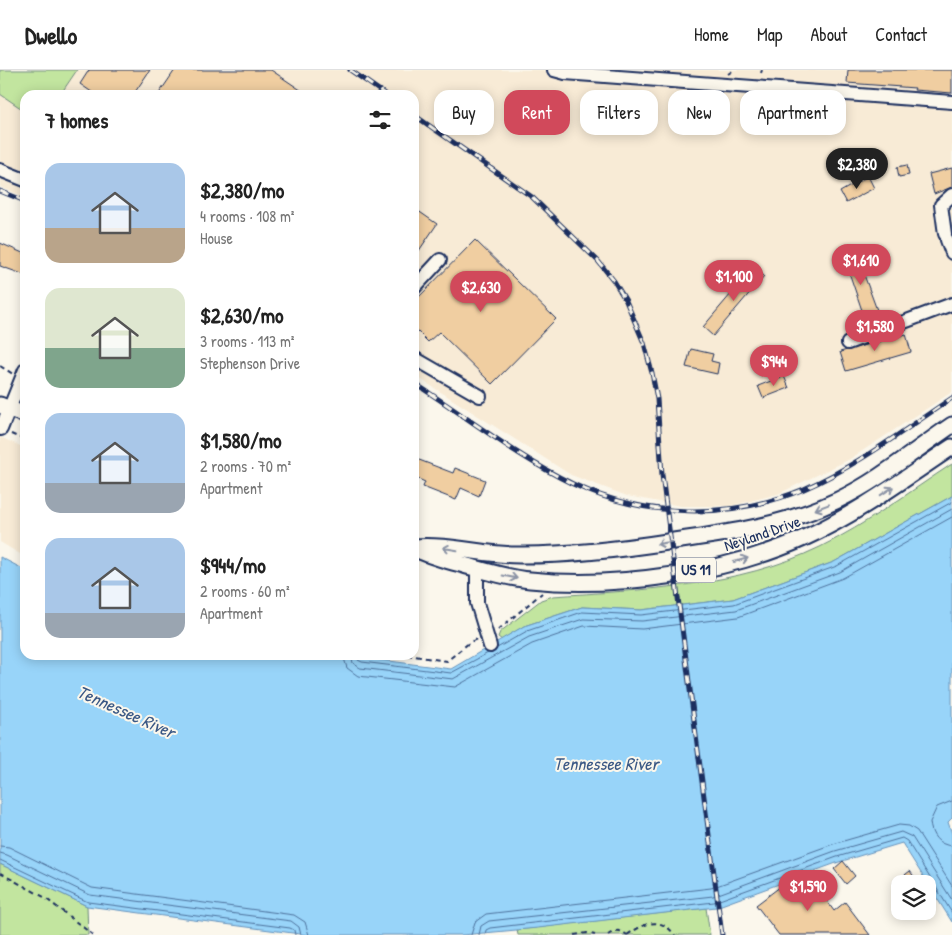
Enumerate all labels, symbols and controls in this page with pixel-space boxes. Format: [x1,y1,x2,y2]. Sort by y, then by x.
text: Dwello [25,19,77,51]
text: Home [694,22,729,47]
text: Map [757,22,782,47]
text: About [810,22,847,47]
text: Contact [875,22,927,47]
chip: Buy [434,90,494,135]
chip: Rent [504,90,570,135]
chip: Filters [580,90,658,135]
chip: New [668,90,730,135]
chip: Apartment [740,90,846,135]
text: 7 homes [45,106,108,135]
icon: filters [366,106,394,134]
pin: $2,380 [816,148,898,190]
text: $2,380 [837,153,877,175]
text: $2,380/mo [200,176,284,205]
icon: home [85,183,145,243]
text: 4 rooms · 108 m² [200,205,294,227]
text: House [200,227,233,249]
pin: $1,610 [820,244,902,286]
text: $1,610 [843,249,879,271]
pin: $1,100 [693,260,775,302]
text: $1,100 [715,265,753,287]
pin: $2,630 [440,270,522,313]
text: $2,630 [461,276,501,298]
text: $2,630/mo [200,301,284,330]
icon: home [85,308,145,368]
pin: $1,580 [834,310,916,352]
text: $1,580 [856,315,894,337]
text: 3 rooms · 113 m² [200,330,295,352]
pin: $944 [744,344,804,387]
text: $944 [761,350,787,372]
text: Stephenson Drive [200,352,300,374]
text: $1,580/mo [200,426,282,455]
icon: home [85,433,145,493]
text: 2 rooms · 70 m² [200,455,291,477]
text: Apartment [200,477,263,499]
one-way arrow [879,486,893,496]
one-way arrow [815,503,830,512]
street label: Neyland Drive [721,509,804,556]
one-way arrow [657,538,673,548]
one-way arrow [443,543,459,553]
text: $944/mo [200,551,266,580]
one-way arrow [732,555,748,565]
icon: home [85,558,145,618]
road number: US 11 [676,558,716,582]
one-way arrow [502,573,518,582]
text: 2 rooms · 60 m² [200,580,290,602]
text: Apartment [200,602,263,624]
water label: Tennessee River [73,679,181,745]
water label: Tennessee River [554,751,660,776]
pin: $1,590 [767,870,849,912]
text: $1,590 [790,875,826,897]
map controls [891,875,936,920]
button: layers [891,875,936,920]

